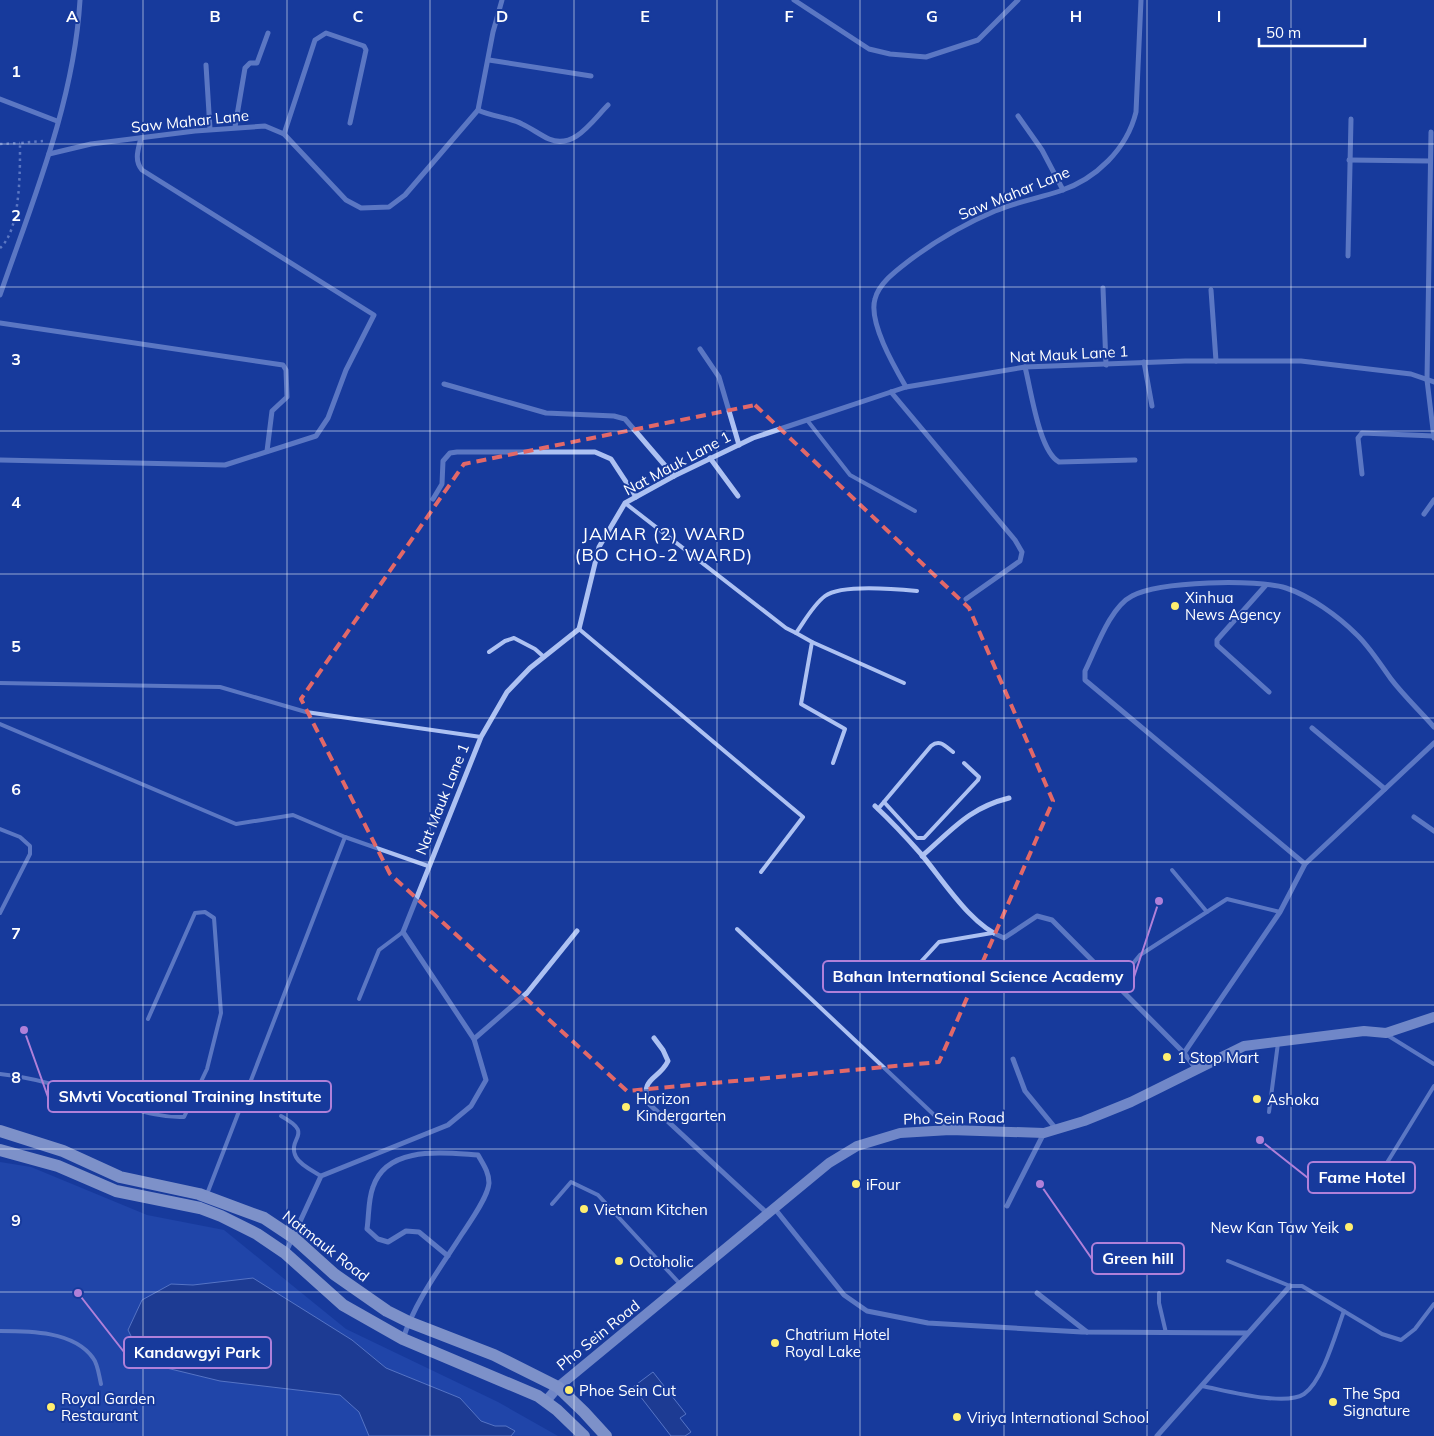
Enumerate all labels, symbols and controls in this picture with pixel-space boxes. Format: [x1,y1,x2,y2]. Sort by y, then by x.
text: A [66,6,78,26]
text: B [209,6,221,26]
text: C [353,6,364,26]
text: D [496,6,508,26]
text: E [640,6,650,26]
text: F [784,6,794,26]
text: G [926,6,938,26]
text: H [1070,6,1082,26]
text: I [1217,6,1221,26]
scale bar [1259,15,1365,47]
text: 50 m [1266,23,1301,42]
text: 1 [11,61,21,81]
street label: Saw Mahar Lane [130,105,250,137]
street label: Saw Mahar Lane [956,162,1072,224]
text: 2 [11,205,21,225]
street label: Nat Mauk Lane 1 [1009,341,1129,367]
text: 3 [11,349,21,369]
street label: Nat Mauk Lane 1 [620,427,734,499]
text: 4 [11,492,21,512]
district label: JAMAR (2) WARD (BO CHO-2 WARD) [575,522,753,566]
place label: Xinhua News Agency [1185,588,1281,624]
marker: Xinhua News Agency [1169,600,1181,612]
text: 5 [11,636,21,656]
street label: Nat Mauk Lane 1 [411,740,473,858]
text: 6 [11,779,21,799]
text: 7 [11,923,21,943]
callout: Bahan International Science Academy [823,961,1134,992]
text: Bahan International Science Academy [833,966,1124,986]
place label: 1 Stop Mart [1177,1048,1259,1067]
marker: 1 Stop Mart [1161,1051,1173,1063]
text: 8 [11,1067,21,1087]
callout: SMvti Vocational Training Institute [48,1081,331,1112]
text: SMvti Vocational Training Institute [58,1086,322,1106]
place label: Horizon Kindergarten [636,1089,726,1125]
place label: Ashoka [1267,1090,1319,1109]
marker: Ashoka [1251,1093,1263,1105]
marker: Horizon Kindergarten [620,1101,632,1113]
street label: Pho Sein Road [903,1108,1005,1128]
callout: Fame Hotel [1308,1162,1415,1193]
text: Fame Hotel [1319,1167,1406,1187]
place label: iFour [866,1175,901,1194]
marker: iFour [850,1178,862,1190]
place label: Vietnam Kitchen [594,1200,708,1219]
marker: Vietnam Kitchen [578,1203,590,1215]
street label: Natmauk Road [279,1206,373,1286]
text: 9 [11,1210,21,1230]
place label: New Kan Taw Yeik [1210,1218,1339,1237]
marker: New Kan Taw Yeik [1343,1221,1355,1233]
callout: Green hill [1092,1243,1184,1274]
text: Green hill [1102,1248,1174,1268]
place label: Octoholic [629,1252,694,1271]
marker: Octoholic [613,1255,625,1267]
street label: Pho Sein Road [553,1296,643,1374]
place label: Chatrium Hotel Royal Lake [785,1325,890,1361]
callout: Kandawgyi Park [124,1337,271,1368]
marker: Chatrium Hotel Royal Lake [769,1337,781,1349]
text: Kandawgyi Park [134,1342,261,1362]
place label: Phoe Sein Cut [579,1381,676,1400]
marker: Phoe Sein Cut [563,1384,575,1396]
place label: The Spa Signature [1343,1384,1410,1420]
place label: Royal Garden Restaurant [61,1389,155,1425]
marker: The Spa Signature [1327,1396,1339,1408]
marker: Royal Garden Restaurant [45,1401,57,1413]
place label: Viriya International School [967,1408,1149,1427]
marker: Viriya International School [951,1411,963,1423]

